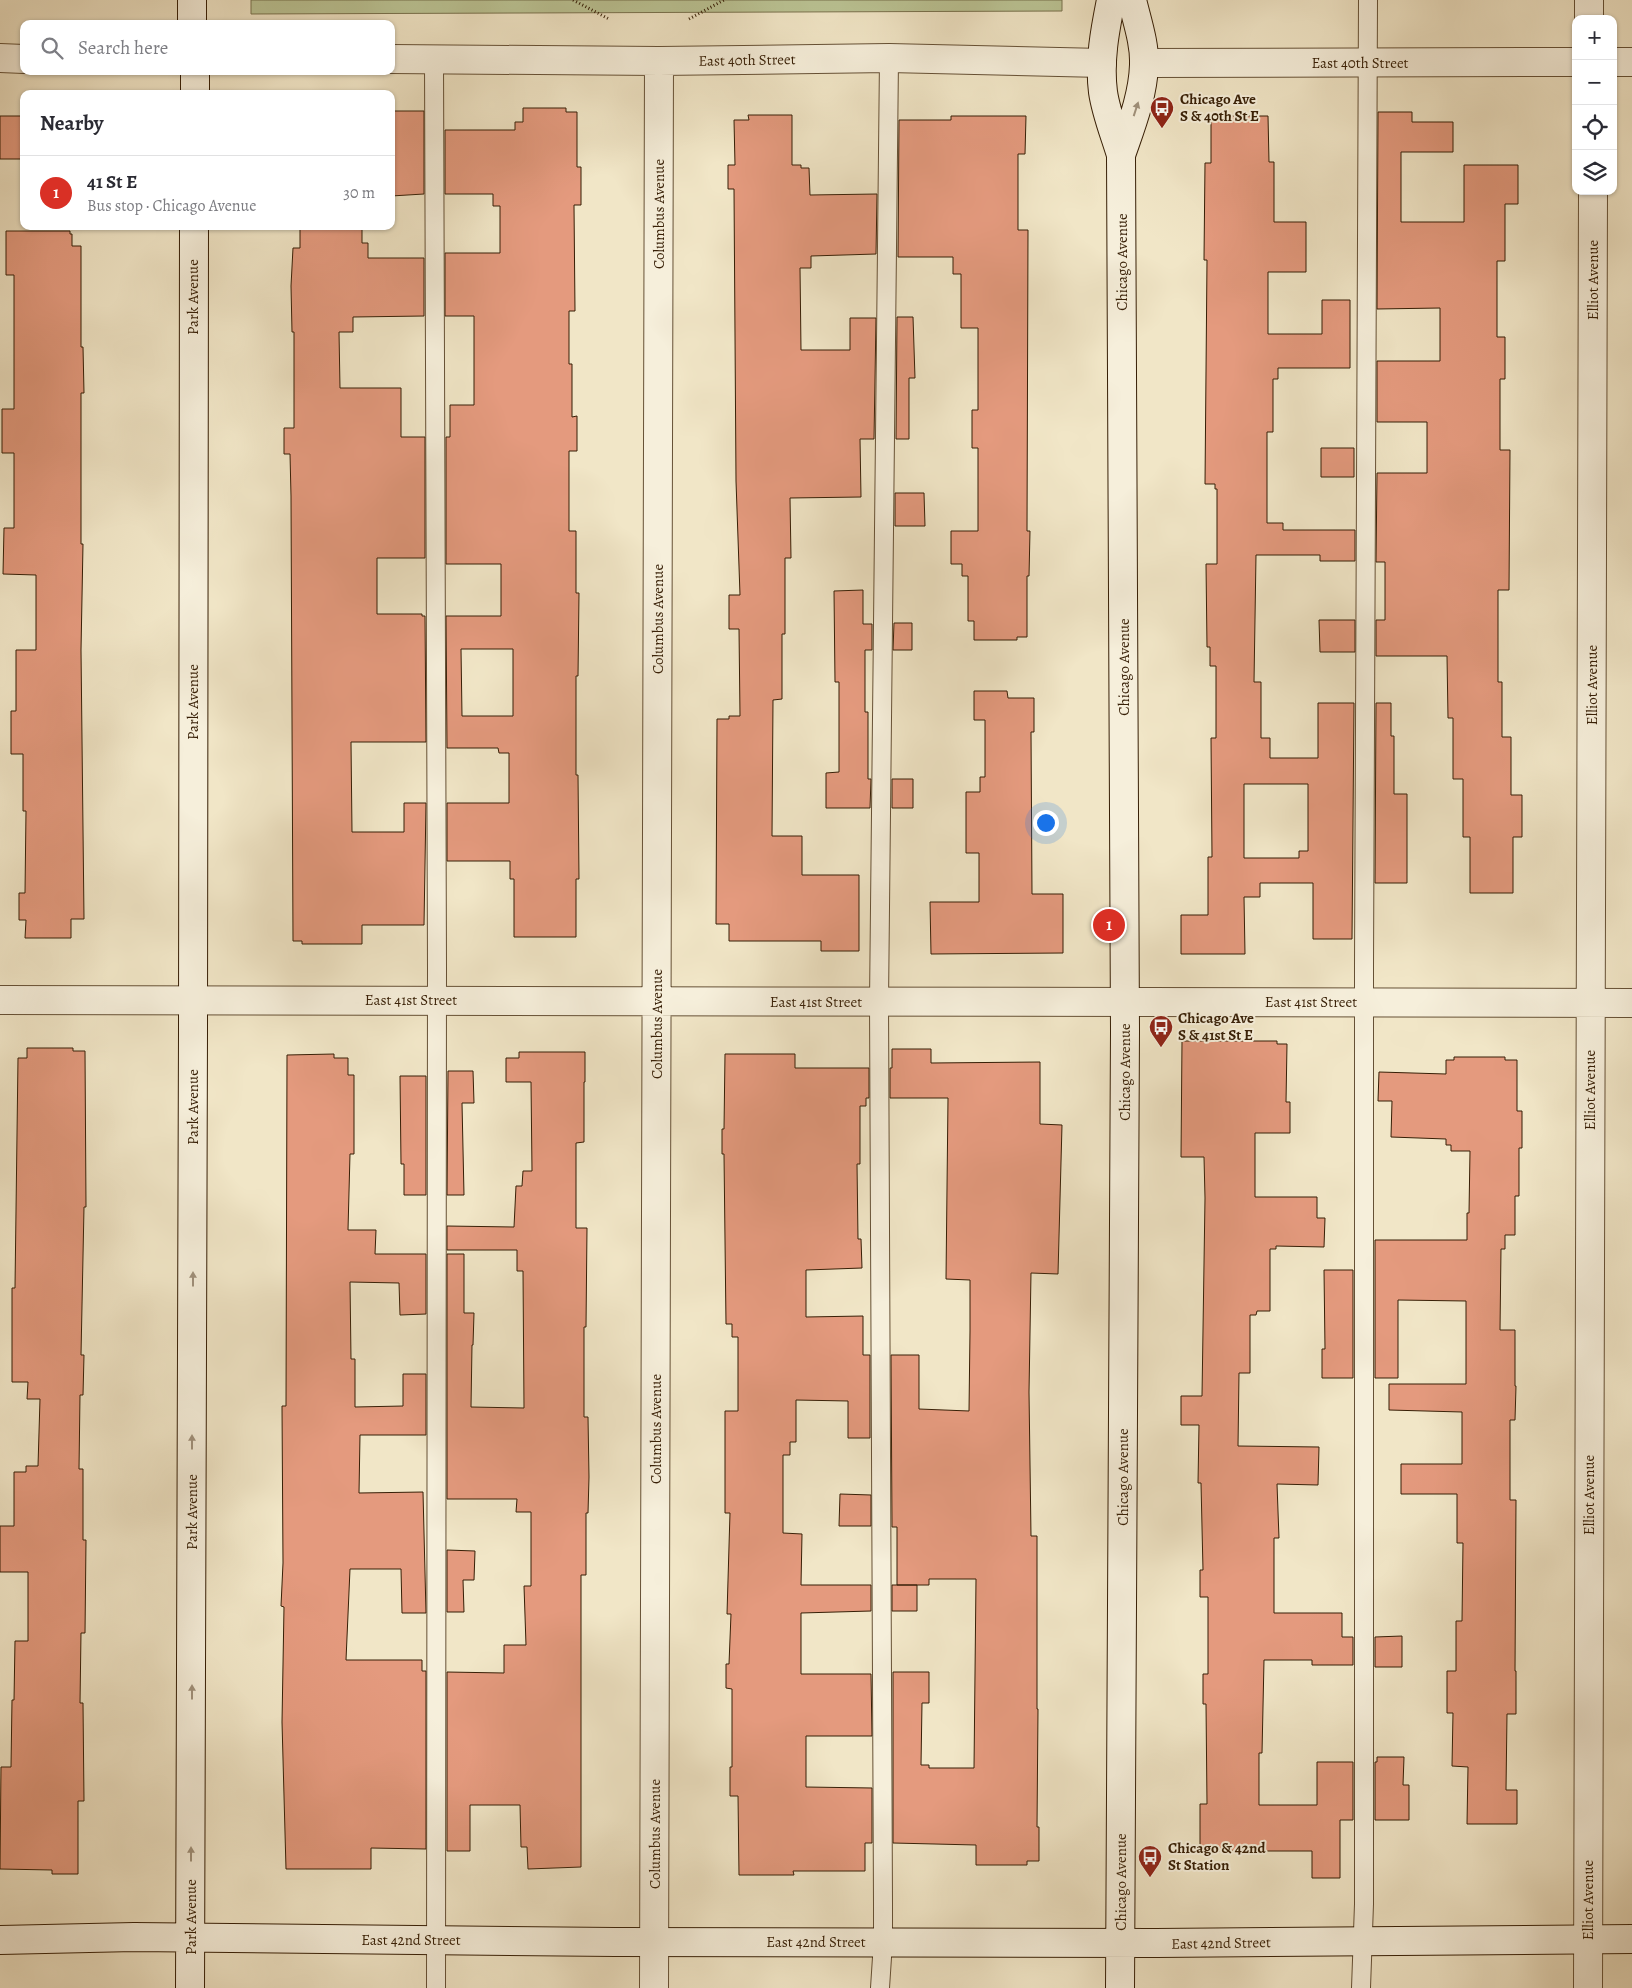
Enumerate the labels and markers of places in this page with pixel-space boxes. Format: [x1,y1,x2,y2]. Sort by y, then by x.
place label: Chicago Ave S & 40th St E [1180,89,1259,126]
bus stop icon: Chicago Ave S & 40th St E [1149,95,1175,129]
pin: 1 [1093,906,1125,944]
place label: Chicago Ave S & 41st St E [1178,1008,1254,1045]
bus stop icon: Chicago Ave S & 41st St E [1148,1014,1174,1048]
place label: Chicago & 42nd St Station [1168,1838,1266,1875]
bus stop icon: Chicago & 42nd St Station [1137,1844,1163,1878]

